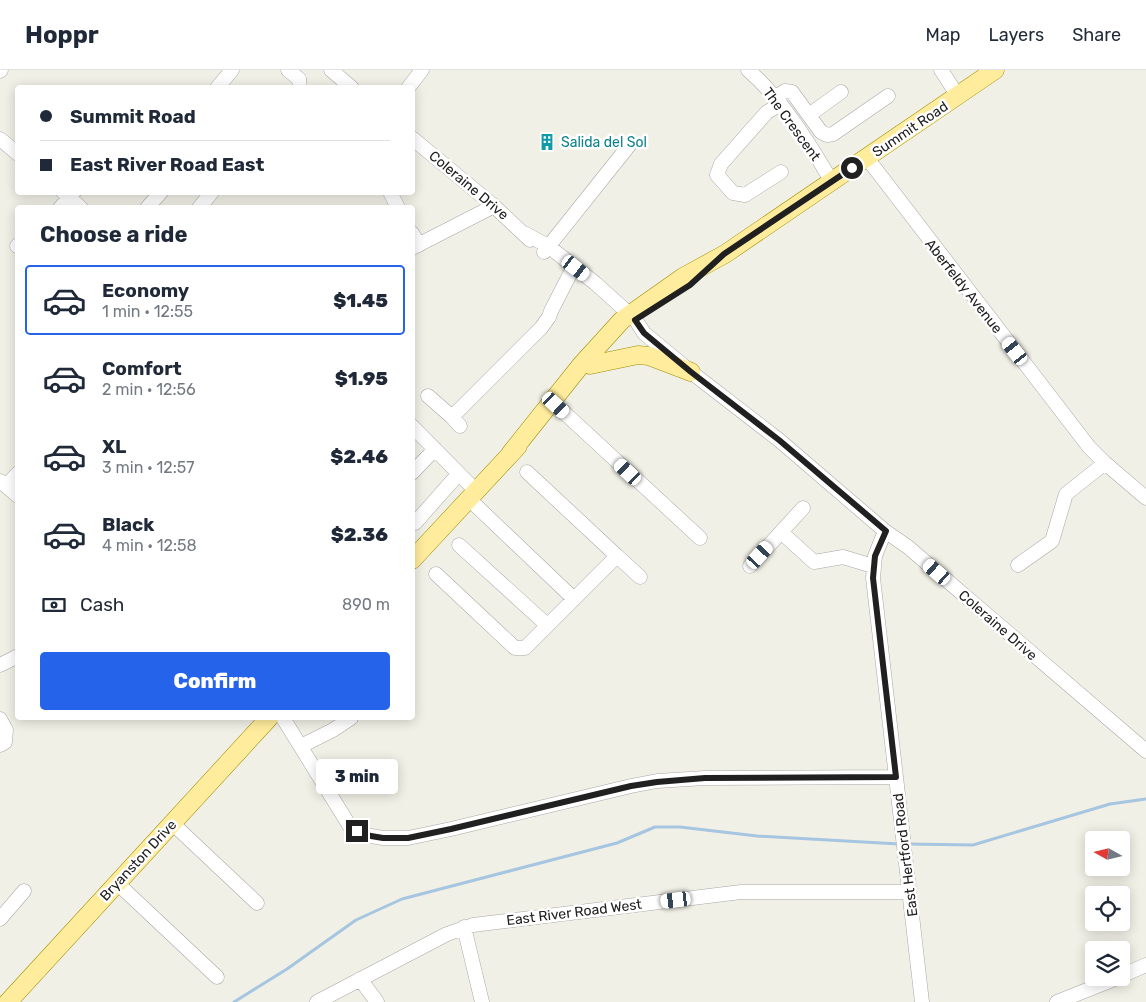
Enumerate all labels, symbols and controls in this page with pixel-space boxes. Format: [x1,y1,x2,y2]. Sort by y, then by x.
text: Hoppr [25,21,99,49]
text: Map [926,24,961,46]
text: Layers [989,24,1044,46]
text: Share [1072,24,1121,46]
street label: The Crescent [759,84,824,165]
street label: Summit Road [869,98,951,161]
text: Summit Road [70,105,196,128]
building icon: Salida del Sol [537,132,557,152]
place label: Salida del Sol [561,134,647,151]
street label: Coleraine Drive [426,147,512,224]
text: East River Road East [70,153,264,176]
route start [841,157,863,179]
text: Choose a ride [40,221,187,248]
street label: Aberfeldy Avenue [921,236,1006,337]
car [559,253,592,283]
icon: car [42,278,87,323]
text: Economy [102,279,189,302]
text: $1.45 [333,289,388,312]
text: 1 min · 12:55 [102,302,193,321]
car [999,335,1030,367]
icon: car [42,356,87,401]
text: Comfort [102,357,182,380]
text: $1.95 [335,367,388,390]
text: 2 min · 12:56 [102,380,196,399]
car [539,389,572,421]
icon: car [42,434,87,479]
text: XL [102,435,126,458]
text: $2.46 [330,445,388,468]
car [611,456,644,488]
text: 3 min · 12:57 [102,458,195,477]
icon: car [42,512,87,557]
text: Black [102,513,154,536]
text: $2.36 [331,523,388,546]
text: 4 min · 12:58 [102,536,197,555]
car [744,539,775,571]
car [920,556,953,588]
street label: Coleraine Drive [955,587,1040,664]
icon: cash [40,591,68,619]
text: Cash [80,593,124,616]
text: 890 m [342,595,390,614]
button: Confirm [40,652,390,710]
callout: 3 min [316,758,398,794]
text: 3 min [335,767,379,786]
street label: East Hertford Road [889,792,922,918]
street label: Bryanston Drive [96,816,180,904]
route end [346,820,368,842]
north arrow [1085,831,1130,876]
map controls [1085,831,1130,986]
button: locate [1085,886,1130,931]
car [660,891,691,909]
street label: East River Road West [505,896,643,929]
button: layers [1085,941,1130,986]

